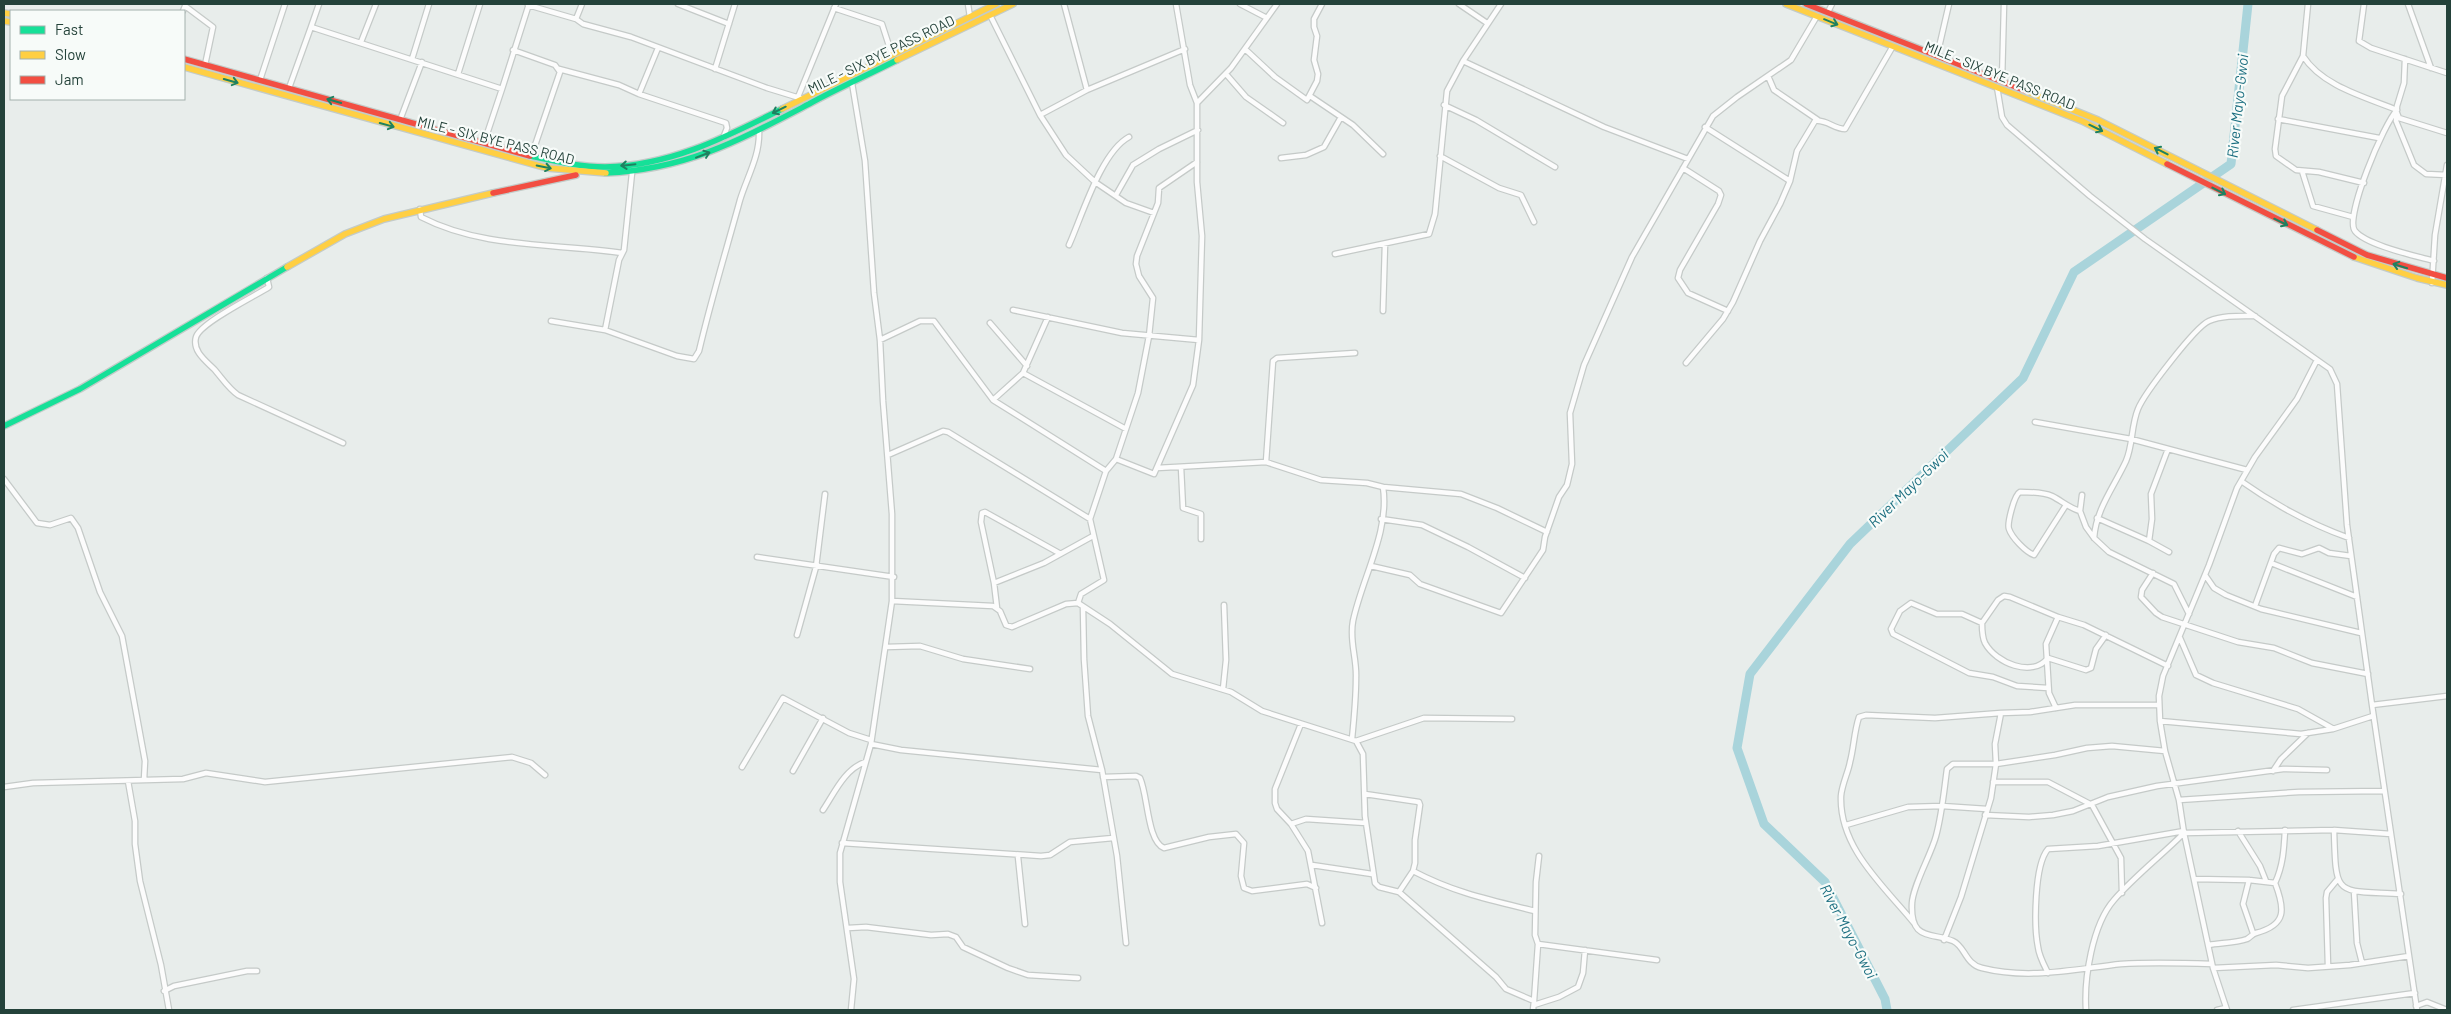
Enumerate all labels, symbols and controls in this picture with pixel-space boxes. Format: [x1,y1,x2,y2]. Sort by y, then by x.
legend [10,10,185,100]
street label: MILE - SIX BYE PASS ROAD [805,11,957,97]
one-way arrow [1823,17,1838,27]
text: Fast [55,20,83,38]
street label: MILE - SIX BYE PASS ROAD [1922,37,2078,113]
text: Slow [55,45,86,63]
water label: River Mayo-Gwoi [2223,53,2251,159]
text: Jam [55,70,84,88]
one-way arrow [222,76,238,86]
one-way arrow [326,96,342,105]
one-way arrow [772,106,787,115]
street label: MILE - SIX BYE PASS ROAD [416,112,576,168]
one-way arrow [379,121,395,130]
one-way arrow [2088,124,2103,133]
one-way arrow [2154,146,2169,155]
one-way arrow [695,150,710,159]
one-way arrow [620,160,636,170]
one-way arrow [535,163,551,172]
one-way arrow [2211,186,2226,196]
one-way arrow [2273,218,2288,227]
one-way arrow [2392,260,2408,270]
water label: River Mayo-Gwoi [1864,445,1952,531]
water label: River Mayo-Gwoi [1817,881,1882,982]

